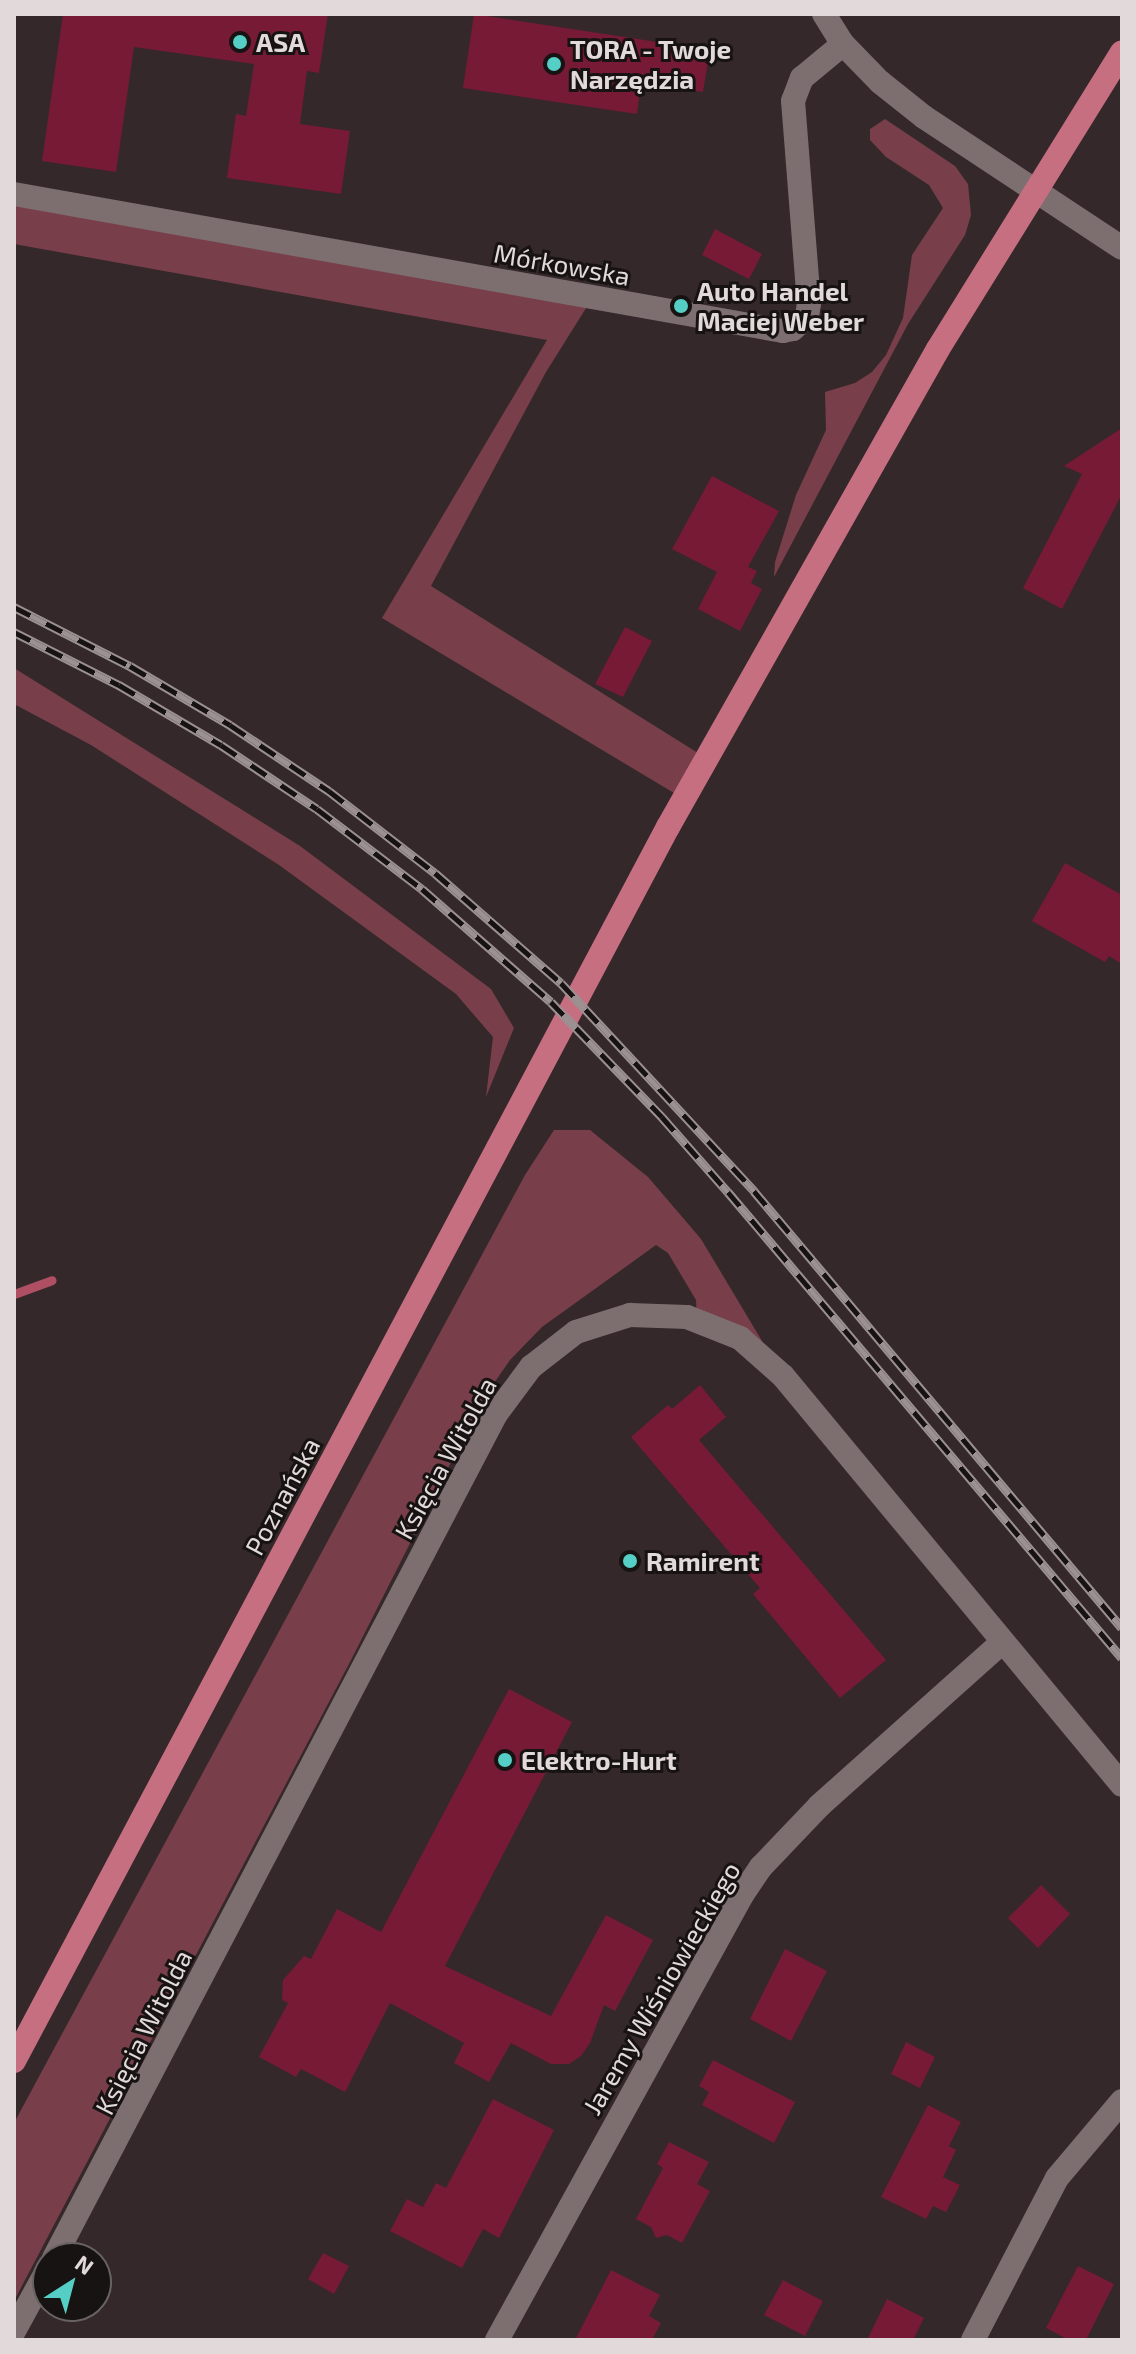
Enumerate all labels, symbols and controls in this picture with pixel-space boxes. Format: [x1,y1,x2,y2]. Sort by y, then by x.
place label: ASA [256,26,305,58]
marker: ASA [231,33,249,51]
place label: TORA - Twoje Narzędzia [570,33,732,94]
marker: TORA - Twoje Narzędzia [545,55,563,73]
street label: Mórkowska [492,237,632,291]
place label: Auto Handel Maciej Weber [697,275,864,336]
marker: Auto Handel Maciej Weber [672,297,690,315]
street label: Księcia Witolda [388,1371,502,1545]
street label: Poznańska [238,1432,326,1560]
place label: Ramirent [646,1545,760,1577]
marker: Ramirent [621,1552,639,1570]
place label: Elektro-Hurt [521,1744,677,1776]
marker: Elektro-Hurt [496,1751,514,1769]
street label: Jaremy Wiśniowieckiego [576,1856,746,2120]
street label: Księcia Witolda [88,1944,198,2120]
north arrow [32,2242,112,2322]
text: N [71,2249,99,2279]

